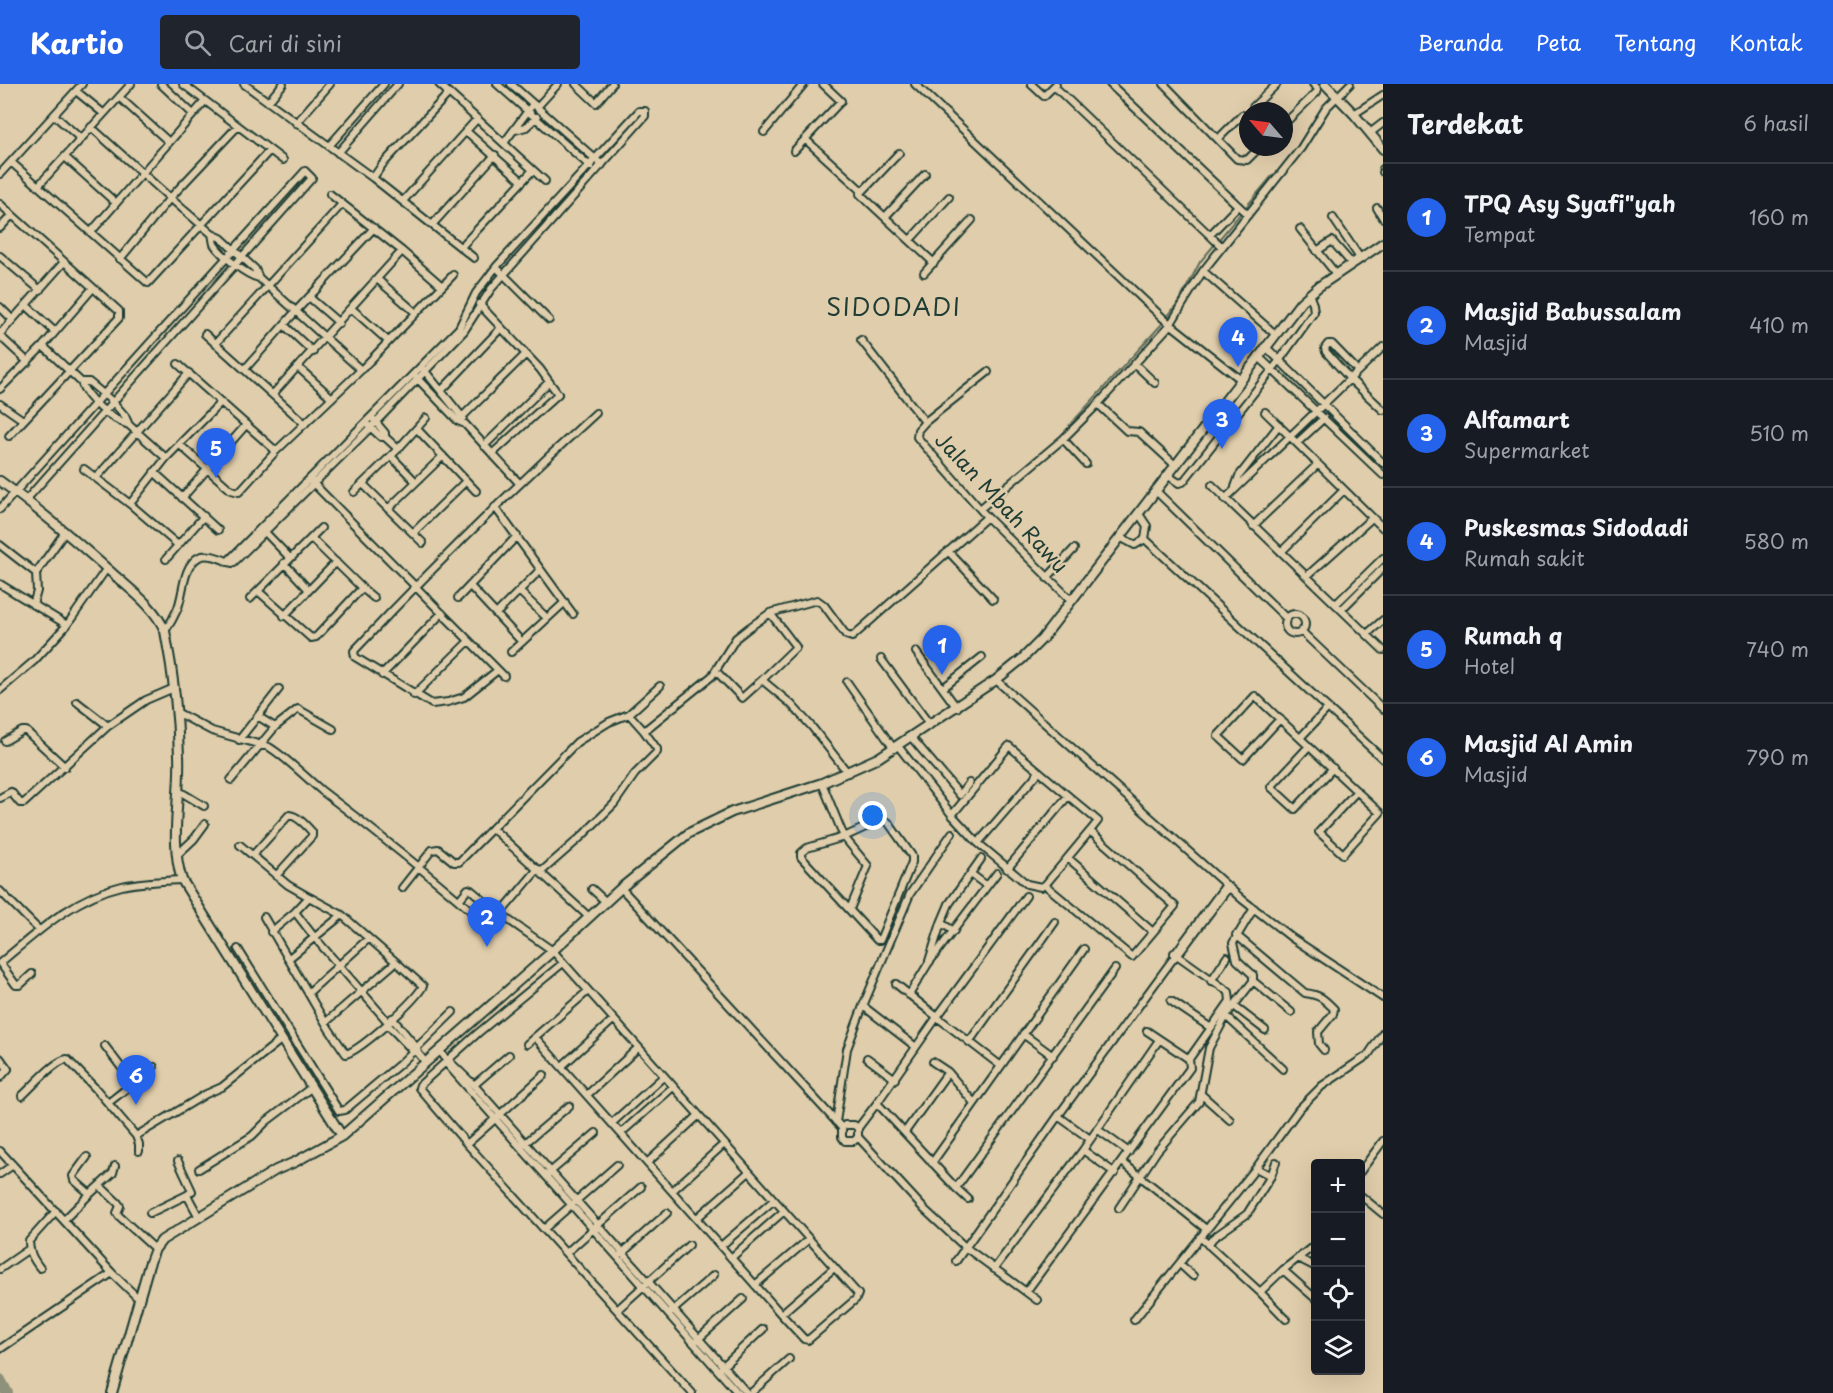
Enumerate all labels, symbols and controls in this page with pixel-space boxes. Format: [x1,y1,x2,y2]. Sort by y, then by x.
search box [160,15,580,69]
text: Kartio [30,21,124,64]
icon: search [181,26,214,59]
text: Cari di sini [229,26,342,59]
text: Beranda [1418,26,1503,58]
text: Peta [1536,26,1581,58]
text: Tentang [1614,26,1696,58]
text: Kontak [1729,26,1803,58]
north arrow [1239,102,1293,156]
text: Terdekat [1407,104,1524,143]
text: 6 hasil [1743,108,1809,138]
text: TPQ Asy Syafi"yah [1464,186,1676,219]
text: 1 [1422,202,1431,232]
text: 160 m [1749,202,1809,232]
text: Tempat [1464,219,1535,249]
district label: SIDODADI [826,288,962,324]
text: Masjid Babussalam [1464,294,1681,327]
text: 2 [1419,310,1434,340]
text: 410 m [1749,310,1809,340]
pin: 4 [1218,318,1258,367]
text: Masjid [1464,327,1528,357]
pin: 3 [1202,400,1242,449]
text: Alfamart [1464,402,1570,435]
text: 3 [1420,418,1433,448]
text: 510 m [1749,418,1809,448]
street label: Jalan Mbah Rawu [928,424,1077,579]
pin: 5 [196,428,236,478]
text: Supermarket [1464,435,1590,465]
text: Puskesmas Sidodadi [1464,510,1689,543]
text: 4 [1420,526,1433,556]
text: 580 m [1744,526,1809,556]
text: Rumah sakit [1464,543,1585,573]
text: Rumah q [1464,618,1562,651]
pin: 1 [922,626,962,675]
text: 5 [1420,634,1433,664]
text: 740 m [1746,634,1809,664]
text: Hotel [1464,651,1515,681]
text: Masjid Al Amin [1464,726,1633,759]
text: 6 [1419,742,1434,772]
text: 790 m [1746,742,1809,772]
text: Masjid [1464,759,1528,789]
your location [858,801,887,830]
pin: 2 [468,898,506,947]
pin: 6 [116,1056,156,1105]
map controls [1311,1159,1365,1375]
button: + [1311,1159,1365,1213]
button: − [1311,1213,1365,1267]
button: locate [1311,1267,1365,1321]
button: layers [1311,1321,1365,1375]

